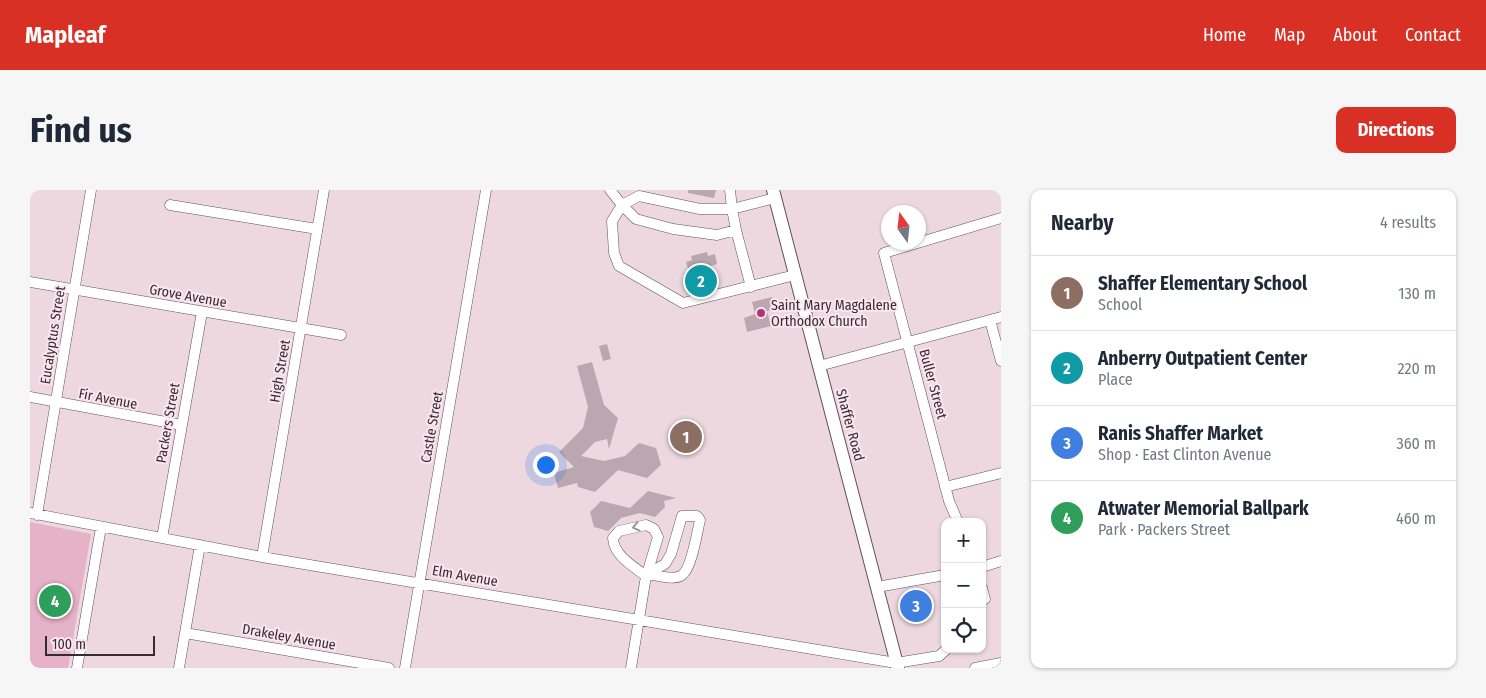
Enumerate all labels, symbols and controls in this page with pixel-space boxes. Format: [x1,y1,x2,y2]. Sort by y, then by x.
text: Mapleaf [25,21,105,49]
text: Home [1203,24,1246,46]
text: Map [1274,24,1305,46]
text: About [1333,24,1377,46]
text: Contact [1405,24,1461,46]
button: Directions [1336,107,1456,153]
text: Find us [30,109,132,151]
north arrow [881,205,926,250]
text: Nearby [1051,210,1113,236]
text: 4 results [1380,213,1436,232]
pin: 2 [685,262,717,300]
text: Shaffer Elementary School [1098,272,1307,295]
street label: Grove Avenue [148,281,228,311]
street label: Eucalyptus Street [37,284,69,385]
text: 1 [1064,284,1070,303]
text: 130 m [1398,284,1436,303]
text: School [1098,295,1142,314]
place label: Saint Mary Magdalene Orthodox Church [771,297,897,330]
marker: Saint Mary Magdalene Orthodox Church [755,307,767,319]
street label: High Street [266,338,294,404]
street label: Buller Street [915,347,951,421]
text: Anberry Outpatient Center [1098,347,1307,370]
text: 2 [1063,359,1071,378]
text: 220 m [1397,359,1436,378]
text: Place [1098,370,1133,389]
street label: Packers Street [153,381,183,464]
street label: Fir Avenue [77,385,139,413]
street label: Shaffer Road [832,387,868,463]
street label: Castle Street [417,389,447,464]
pin: 1 [670,418,702,456]
text: Ranis Shaffer Market [1098,422,1263,445]
text: 3 [1063,434,1071,453]
text: 360 m [1396,434,1436,453]
text: Shop · East Clinton Avenue [1098,445,1271,464]
your location [533,452,559,478]
text: Atwater Memorial Ballpark [1098,497,1309,520]
text: 4 [1063,509,1071,528]
text: 460 m [1396,509,1436,528]
map controls [941,518,986,653]
button: + [941,518,986,563]
text: Park · Packers Street [1098,520,1230,539]
one-way arrow [632,521,640,532]
street label: Elm Avenue [431,562,499,590]
button: − [941,563,986,608]
pin: 4 [39,582,71,620]
pin: 3 [900,587,932,625]
button: locate [941,608,986,653]
street label: Drakeley Avenue [241,620,337,654]
scale bar [45,633,155,656]
text: 100 m [52,636,86,653]

